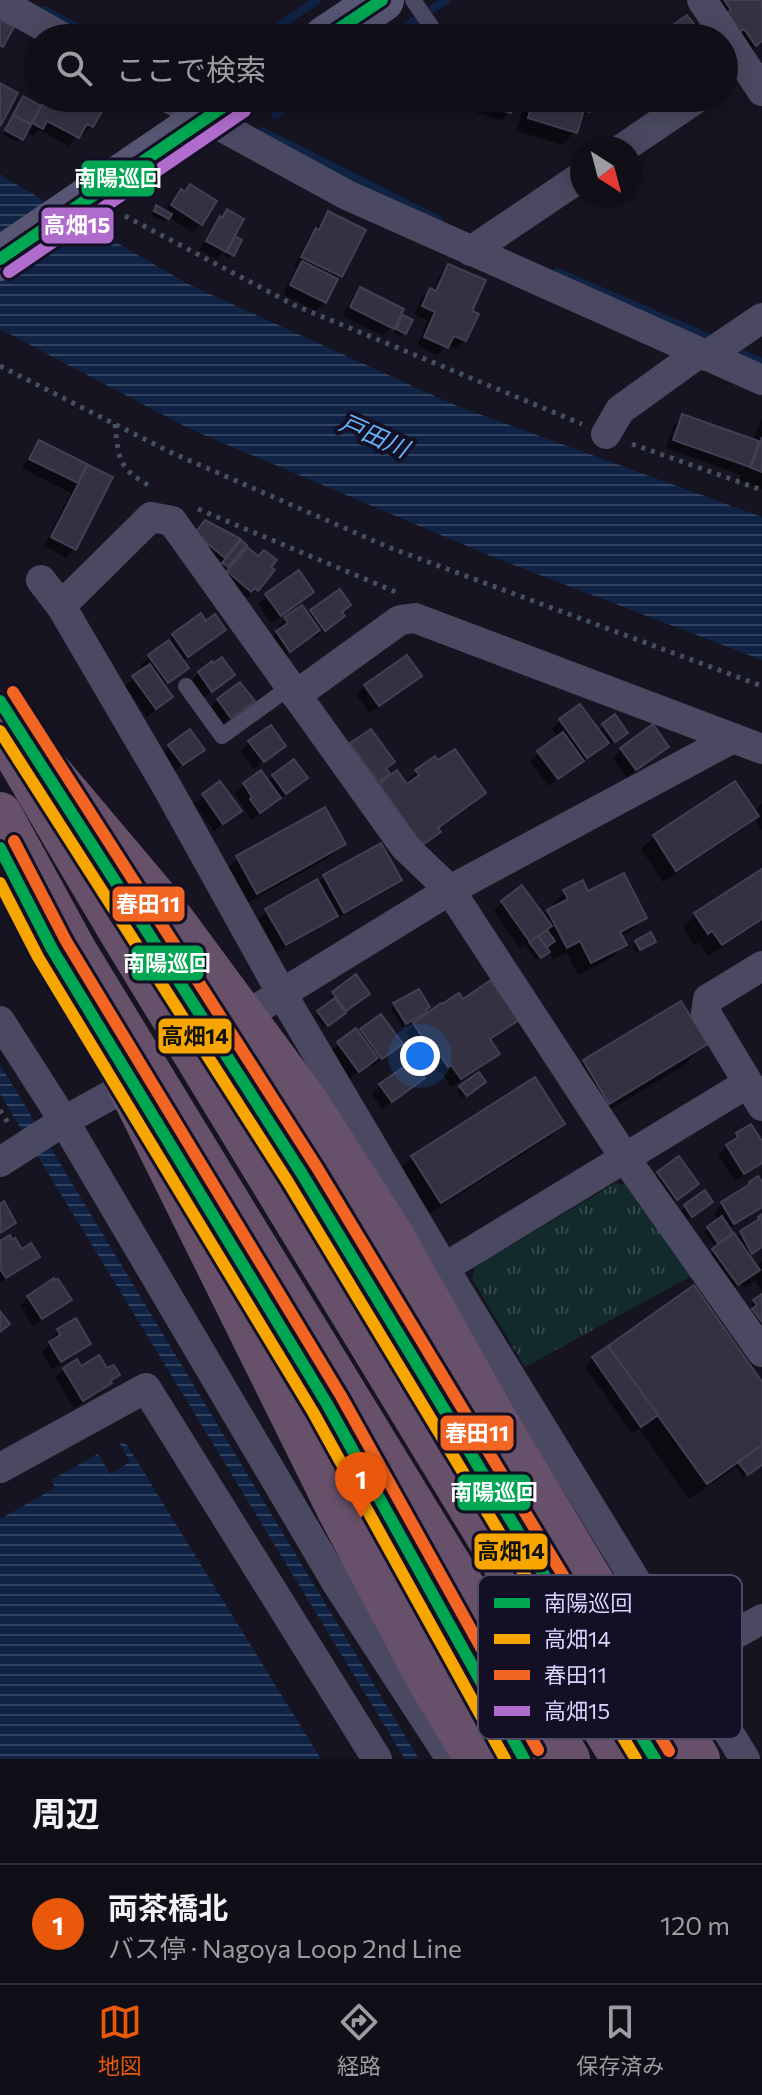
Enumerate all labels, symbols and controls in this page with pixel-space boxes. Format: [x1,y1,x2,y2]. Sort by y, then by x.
search box [24,24,738,112]
icon: search [52,46,96,90]
text: ここで検索 [116,50,266,87]
north arrow [570,136,642,208]
line badge: 南陽巡回 [80,159,156,198]
text: 南陽巡回 [74,164,162,191]
line badge: 高畑15 [40,206,115,245]
text: 高畑15 [44,211,110,238]
water label: 戸田川 [336,407,416,464]
line badge: 春田11 [111,885,186,923]
text: 春田11 [116,890,180,917]
line badge: 南陽巡回 [130,944,205,982]
text: 南陽巡回 [123,949,211,976]
line badge: 高畑14 [157,1017,233,1055]
text: 高畑14 [161,1022,229,1049]
your location [400,1036,440,1076]
line badge: 春田11 [439,1414,515,1452]
text: 春田11 [445,1419,509,1446]
pin: 1 [335,1452,387,1518]
line badge: 南陽巡回 [456,1473,532,1512]
text: 南陽巡回 [450,1478,538,1505]
line badge: 高畑14 [473,1532,549,1571]
text: 高畑14 [477,1537,545,1564]
legend [478,1575,742,1739]
text: 南陽巡回 [544,1589,632,1616]
text: 高畑14 [544,1625,611,1652]
text: 春田11 [544,1661,607,1688]
text: 高畑15 [544,1697,610,1724]
text: 周辺 [32,1791,100,1833]
text: 両茶橋北 [108,1888,228,1925]
text: 1 [52,1909,64,1940]
text: 120 m [660,1909,730,1940]
text: バス停 · Nagoya Loop 2nd Line [108,1932,462,1963]
tab: 地図 [98,2000,142,2080]
tab: 経路 [337,2000,381,2080]
tab: 保存済み [576,2000,664,2080]

